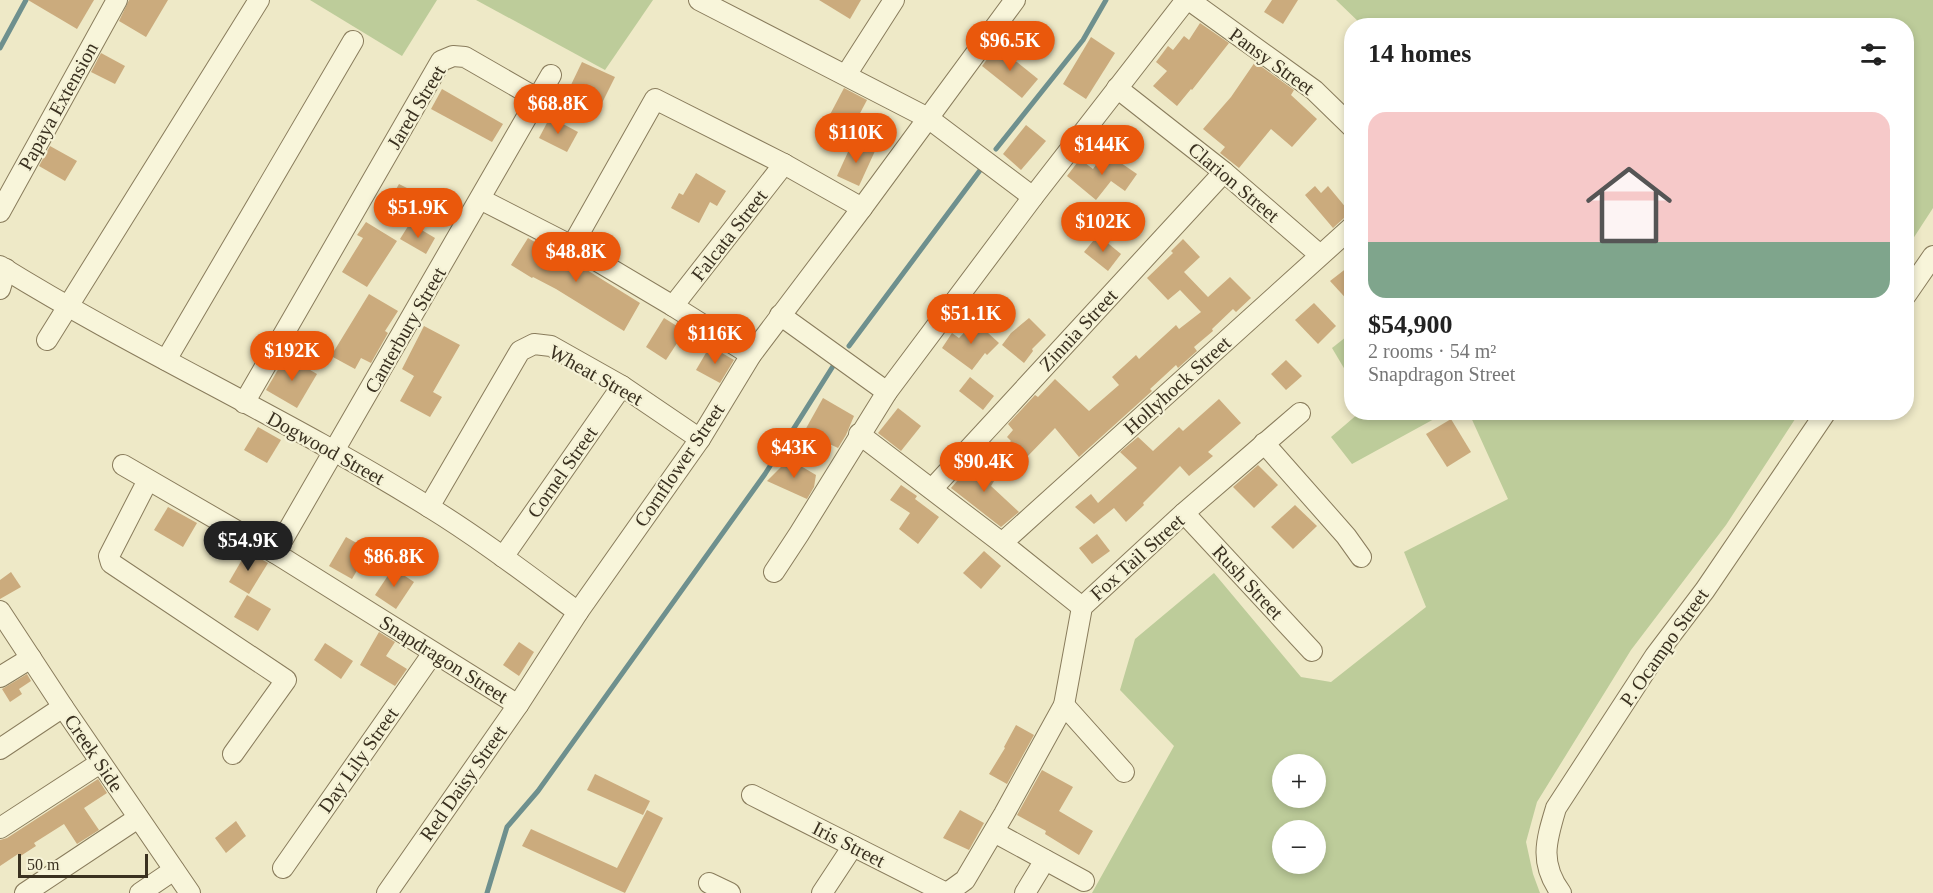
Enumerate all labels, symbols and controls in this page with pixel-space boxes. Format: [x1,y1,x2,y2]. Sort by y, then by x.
pin: $96.5K [961,21,1059,72]
street label: Pansy Street [1225,23,1319,100]
text: $96.5K [980,29,1040,51]
street label: Papaya Extension [14,38,103,174]
icon: filters [1857,38,1890,71]
text: 14 homes [1368,39,1471,68]
street label: Jared Street [382,61,450,153]
pin: $68.8K [509,84,607,135]
text: $68.8K [528,92,588,114]
pin: $110K [814,113,898,164]
text: $110K [829,121,883,143]
pin: $144K [1060,125,1144,176]
text: $144K [1074,133,1130,155]
street label: Clarion Street [1184,138,1284,227]
icon: home [1575,151,1683,259]
street label: Falcata Street [687,185,772,285]
pin: $51.9K [369,188,467,239]
text: $51.9K [388,196,448,218]
pin: $102K [1061,202,1145,253]
text: $102K [1075,210,1131,232]
pin: $48.8K [527,232,625,283]
text: $48.8K [546,240,606,262]
street label: Canterbury Street [360,263,451,397]
street label: Zinnia Street [1035,284,1122,375]
pin: $51.1K [922,294,1020,345]
text: $51.1K [941,302,1001,324]
text: $54,900 [1368,310,1453,339]
pin: $116K [673,314,757,365]
text: $116K [688,322,742,344]
pin: $192K [250,331,334,382]
street label: Hollyhock Street [1119,331,1236,439]
text: $192K [264,339,320,361]
street label: Wheat Street [545,340,647,410]
text: 2 rooms · 54 m² [1368,340,1496,362]
text: Snapdragon Street [1368,363,1515,385]
street label: Cornflower Street [630,399,729,531]
street label: Dogwood Street [263,407,389,490]
street label: Cornel Street [523,422,602,522]
pin: $43K [758,428,830,479]
text: $43K [771,436,817,458]
pin: $90.4K [935,442,1033,493]
text: $90.4K [954,450,1014,472]
street label: Fox Tail Street [1086,509,1189,605]
pin: $54.9K [199,521,297,572]
text: $54.9K [218,529,278,551]
pin: $86.8K [345,537,443,588]
street label: Rush Street [1208,541,1288,624]
text: $86.8K [364,545,424,567]
street label: P. Ocampo Street [1615,584,1714,711]
street label: Snapdragon Street [375,611,513,708]
street label: Day Lily Street [314,703,403,817]
street label: Creek Side [60,710,128,796]
street label: Red Daisy Street [415,721,512,845]
map controls [1272,754,1326,874]
button: + [1272,754,1326,808]
street label: Iris Street [809,816,889,872]
button: − [1272,820,1326,874]
scale bar [18,851,148,878]
text: 50 m [27,856,59,873]

